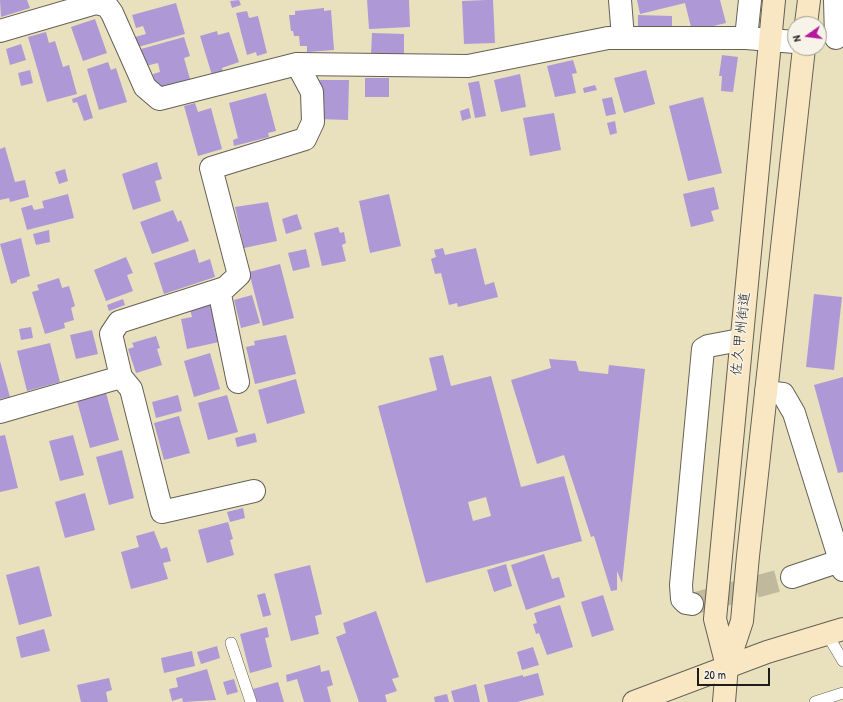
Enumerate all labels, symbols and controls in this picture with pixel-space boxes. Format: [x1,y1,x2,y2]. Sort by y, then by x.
north arrow [787,16,827,56]
text: N [789,34,804,43]
street label: 佐久甲州街道 [728,291,754,377]
scale bar [699,660,772,686]
text: 20 m [704,666,726,683]

